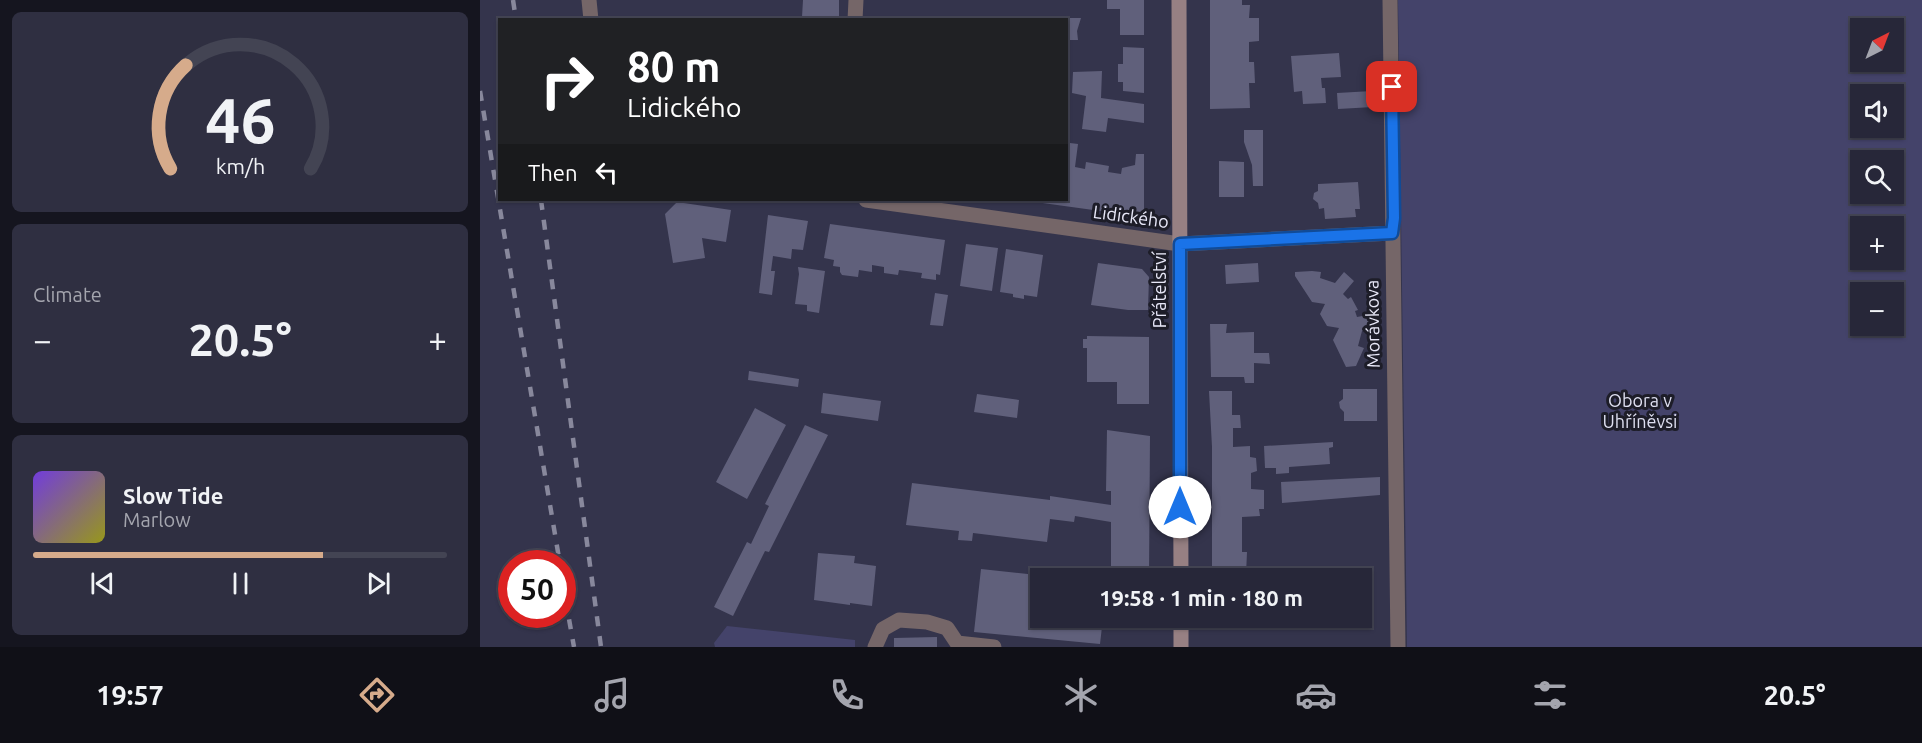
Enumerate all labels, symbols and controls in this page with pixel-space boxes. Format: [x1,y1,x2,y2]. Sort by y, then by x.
north arrow [1850,18,1904,72]
map controls [1850,18,1904,336]
icon: right [528,42,606,120]
text: 80 m [627,43,721,90]
pin [1366,61,1417,112]
icon: arrive [1375,70,1408,103]
button: sound [1850,84,1904,138]
text: 46 [205,85,275,155]
text: Lidického [627,92,742,122]
button: search [1850,150,1904,204]
text: km/h [215,154,265,178]
icon: left [590,156,623,189]
text: Then [528,160,578,185]
street label: Lidického [1092,201,1170,231]
button: + [1850,216,1904,270]
street label: Přátelství [1149,251,1169,328]
street label: Morávkova [1361,280,1383,368]
button: − [1850,282,1904,336]
text: Climate [33,283,102,306]
text: 20.5° [188,314,292,365]
text: − [33,321,52,358]
text: + [428,321,447,358]
park label: Obora v Uhříněvsi [1603,390,1677,431]
position arrow [1148,475,1212,539]
text: Slow Tide [123,483,223,508]
text: Marlow [123,508,191,531]
speed limit sign: 50 [498,550,576,628]
icon: previous [86,567,119,600]
icon: pause [224,567,257,600]
icon: next [362,567,395,600]
text: 19:58 · 1 min · 180 m [1099,585,1303,610]
icon: directions [356,674,398,716]
icon: music [591,674,633,716]
icon: phone [826,674,868,716]
icon: climate [1060,674,1102,716]
icon: car [1295,674,1337,716]
icon: filters [1529,674,1571,716]
text: 19:57 [96,680,164,710]
text: 20.5° [1764,680,1826,710]

